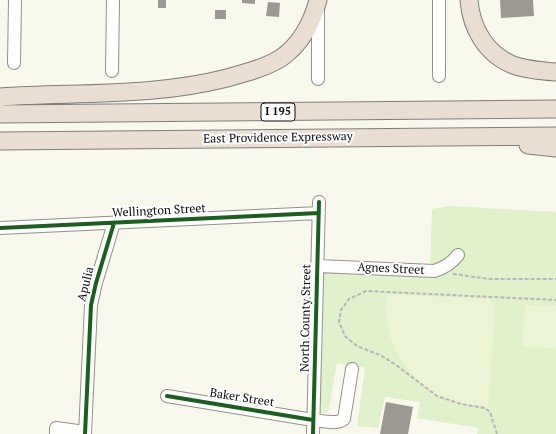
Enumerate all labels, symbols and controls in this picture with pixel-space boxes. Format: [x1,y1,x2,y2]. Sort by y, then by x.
road number: I 195 [261,103,295,121]
street label: East Providence Expressway [203,129,353,147]
street label: Wellington Street [112,201,206,221]
street label: Agnes Street [357,260,425,278]
street label: North County Street [298,264,314,372]
street label: Apulia [75,265,97,303]
street label: Baker Street [209,386,275,410]

